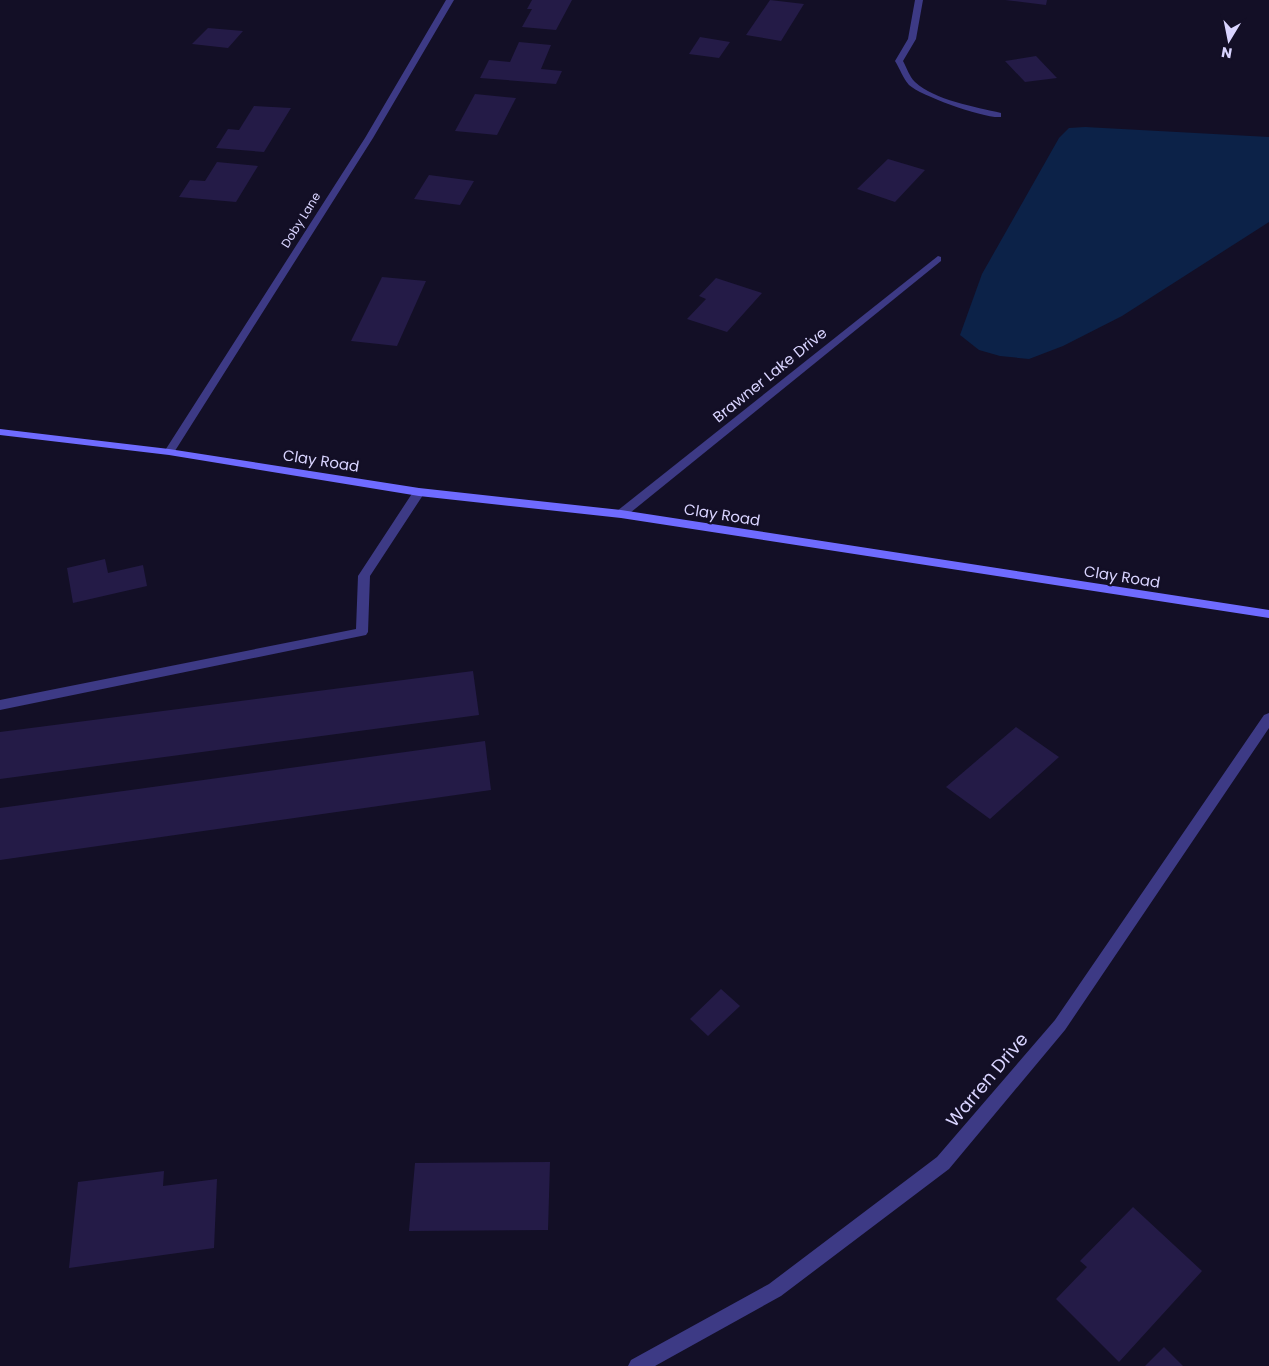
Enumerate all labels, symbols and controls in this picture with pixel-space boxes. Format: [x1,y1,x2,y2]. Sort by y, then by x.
north arrow [1204,15,1254,65]
text: N [1220,42,1234,64]
street label: Doby Lane [277,189,324,251]
street label: Brawner Lake Drive [708,322,831,427]
street label: Clay Road [281,444,361,477]
street label: Clay Road [682,498,762,531]
street label: Clay Road [1082,560,1162,593]
street label: Warren Drive [940,1027,1033,1132]

